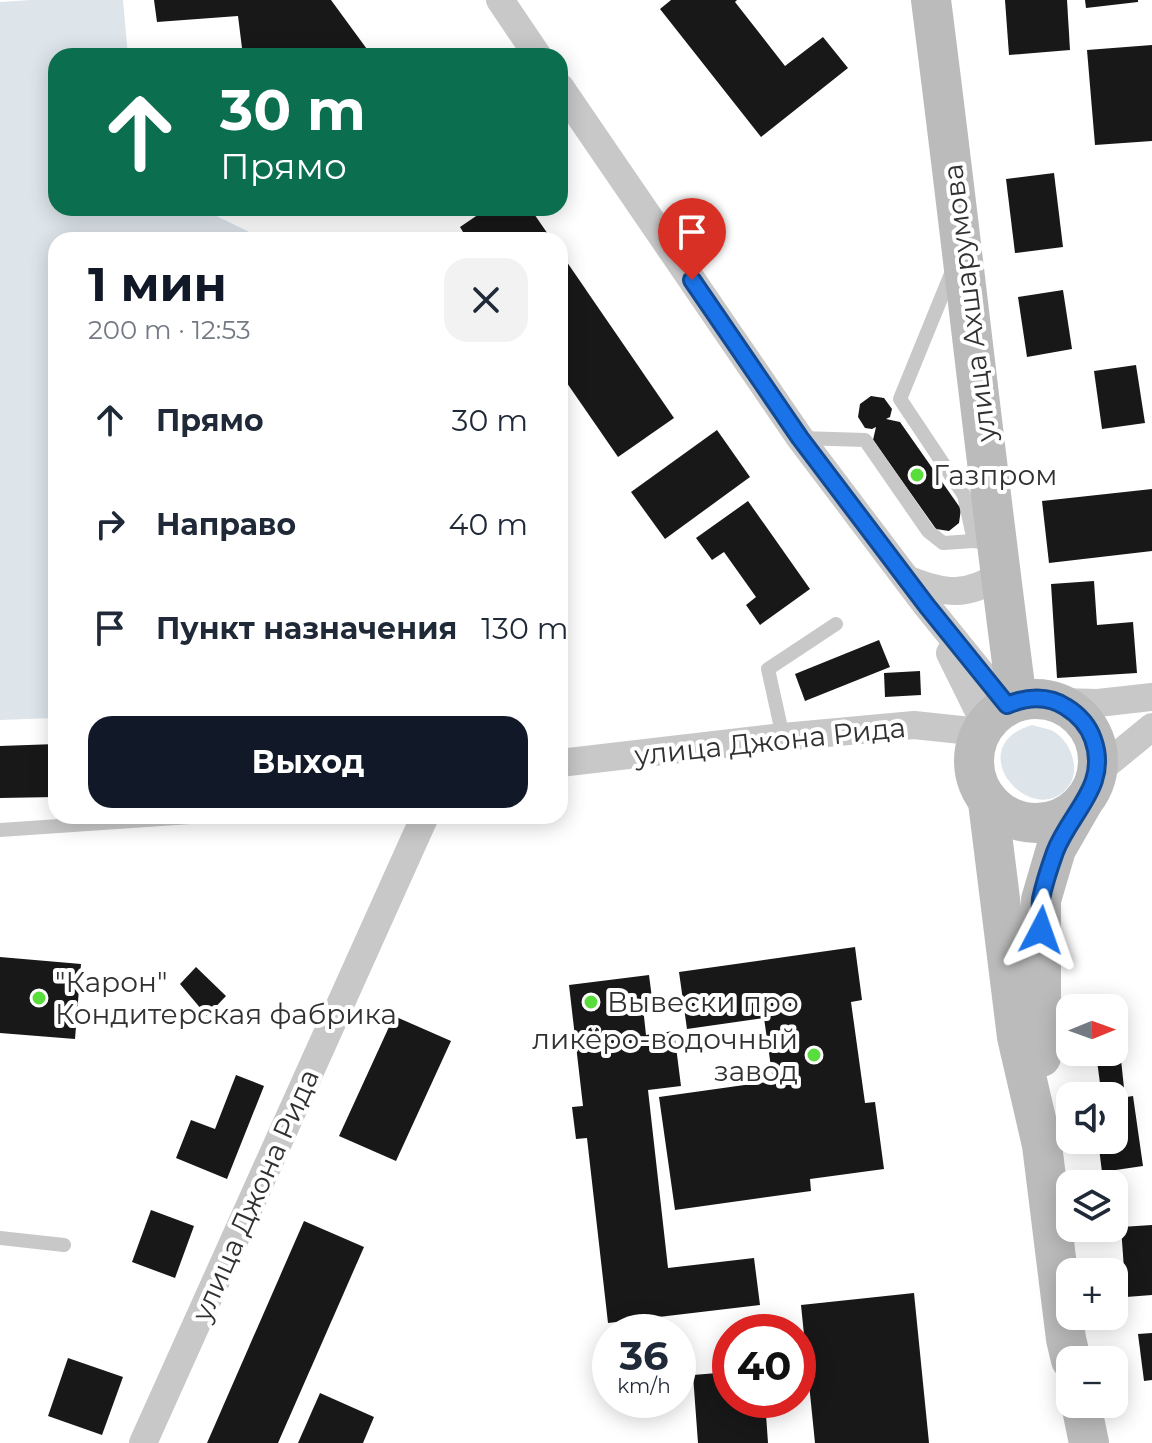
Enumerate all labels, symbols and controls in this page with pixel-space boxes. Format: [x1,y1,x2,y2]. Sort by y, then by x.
text: 30 m [220,76,366,144]
icon: ahead [88,80,192,184]
text: Прямо [220,144,347,188]
street label: улица Ахшарумова [935,162,1003,445]
pin [658,198,726,280]
icon: arrive [670,210,714,254]
text: 1 мин [88,255,227,313]
button: close [444,258,528,342]
text: 200 m · 12:53 [88,314,251,346]
icon: ahead [88,398,132,442]
text: Прямо [156,402,264,439]
text: 30 m [452,402,528,439]
place label: Газпром [933,458,1058,492]
marker: Газпром [908,466,926,484]
icon: right [88,502,132,546]
text: Направо [156,506,296,543]
text: 40 m [449,506,528,543]
icon: arrive [88,606,132,650]
text: Пункт назначения [156,610,457,647]
text: 130 m [481,610,569,647]
street label: улица Джона Рида [632,710,907,772]
button: Выход [88,716,528,808]
position arrow [999,888,1083,972]
place label: "Карон" Кондитерская фабрика [55,965,397,1031]
place label: Вывески про [607,985,799,1019]
marker: "Карон" Кондитерская фабрика [30,989,48,1007]
marker: Вывески про [582,993,600,1011]
north arrow [1056,994,1128,1066]
map controls [1056,994,1128,1418]
place label: ликёро-водочный завод [532,1022,798,1088]
marker: ликёро-водочный завод [805,1046,823,1064]
street label: улица Джона Рида [184,1064,326,1327]
button: sound [1056,1082,1128,1154]
button: layers [1056,1170,1128,1242]
button: + [1056,1258,1128,1330]
speed limit sign: 40 [712,1314,816,1418]
text: 36 [619,1331,669,1380]
button: − [1056,1346,1128,1418]
text: km/h [617,1374,671,1398]

